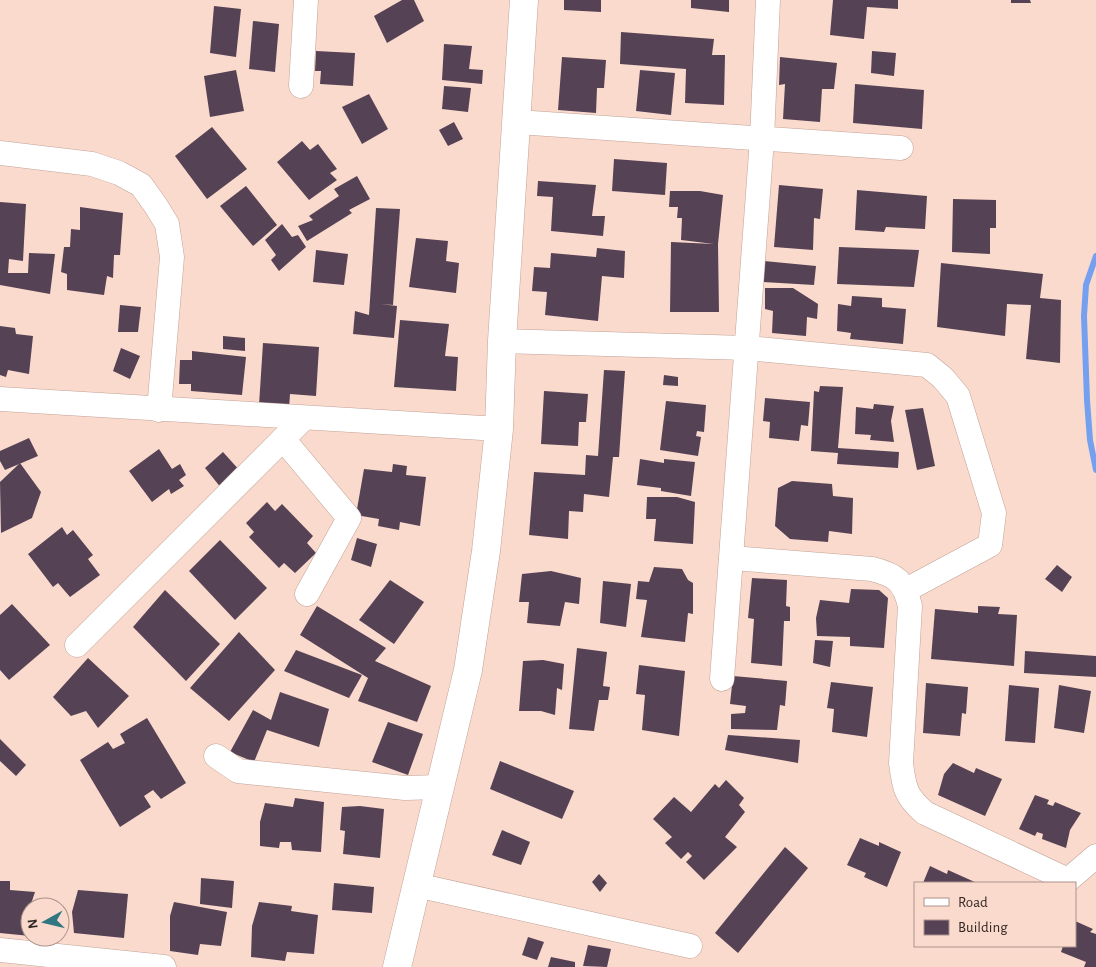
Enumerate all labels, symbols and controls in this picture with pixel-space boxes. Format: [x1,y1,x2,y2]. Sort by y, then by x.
legend [914,882,1076,947]
text: Road [958,895,988,910]
north arrow [20,897,70,947]
text: N [26,918,41,929]
text: Building [958,920,1008,935]

